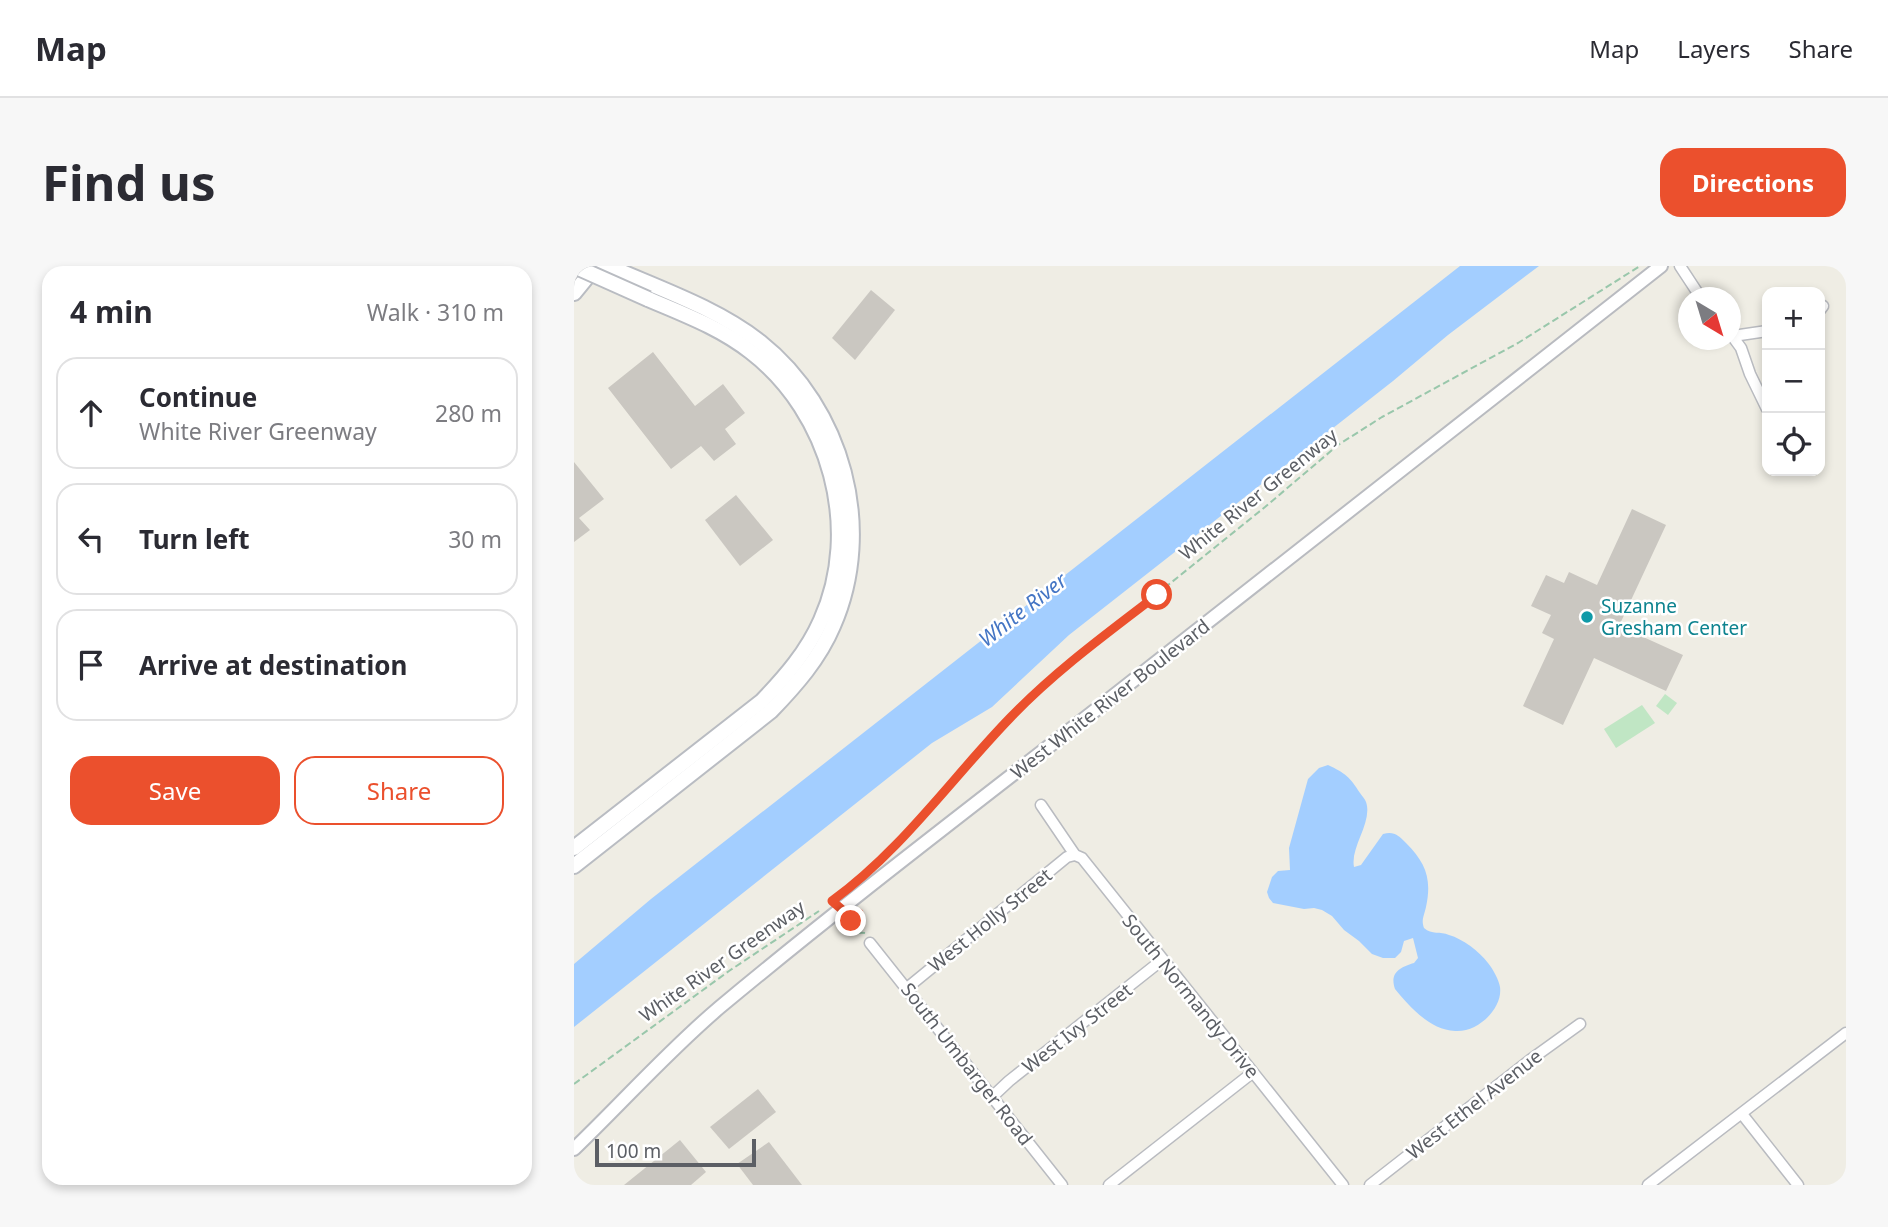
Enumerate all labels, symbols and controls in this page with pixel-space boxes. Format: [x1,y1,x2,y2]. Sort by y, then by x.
text: Map [35,26,107,71]
text: Map [1589,32,1639,65]
text: Layers [1677,32,1751,65]
text: Share [1789,32,1853,65]
button: Directions [1660,148,1846,217]
text: Find us [42,149,216,215]
north arrow [1678,287,1741,350]
map controls [1762,287,1825,476]
button: + [1762,287,1825,350]
text: 4 min [70,291,153,332]
text: Walk · 310 m [367,296,504,328]
button: − [1762,350,1825,413]
text: Continue [139,379,257,415]
icon: ahead [72,394,110,432]
text: 280 m [435,397,502,429]
button: locate [1762,413,1825,476]
text: White River Greenway [139,415,377,447]
street label: White River Greenway [1173,422,1343,566]
icon: left [72,520,110,558]
text: Turn left [139,521,250,557]
text: 30 m [448,523,502,555]
water label: White River [973,565,1073,652]
route start [1141,579,1172,610]
place label: Suzanne Gresham Center [1601,593,1747,641]
marker: Suzanne Gresham Center [1579,609,1595,625]
street label: West White River Boulevard [1005,613,1215,785]
icon: arrive [72,646,110,684]
text: Arrive at destination [139,647,408,683]
button: Save [70,756,280,825]
button: Share [294,756,504,825]
street label: West Holly Street [923,862,1057,978]
street label: White River Greenway [634,894,810,1028]
route end [835,905,866,936]
street label: South Normandy Drive [1117,908,1265,1084]
street label: South Umbarger Road [895,977,1039,1151]
street label: West Ivy Street [1017,977,1137,1079]
street label: West Ethel Avenue [1401,1043,1547,1165]
scale bar [595,1136,756,1168]
text: 100 m [606,1138,661,1164]

